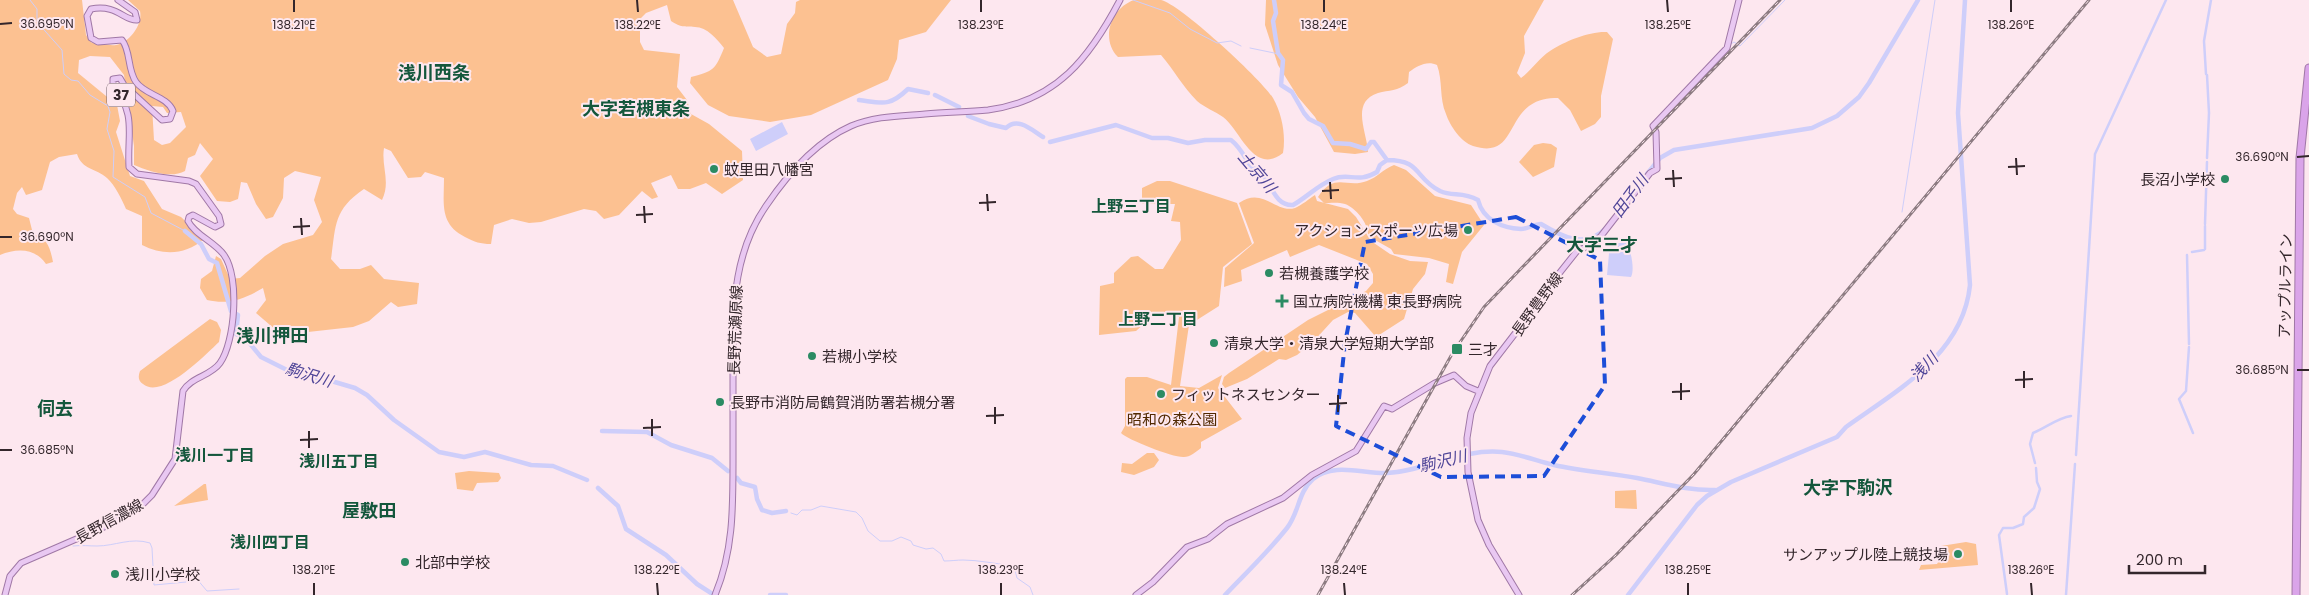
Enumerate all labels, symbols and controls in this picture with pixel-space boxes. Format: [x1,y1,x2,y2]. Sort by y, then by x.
text: 36.695°N [20,15,74,32]
text: 138.21°E [273,16,315,33]
text: 138.22°E [615,16,661,33]
text: 138.23°E [958,16,1004,33]
text: 138.24°E [1301,16,1347,33]
text: 138.25°E [1645,16,1691,33]
text: 138.26°E [1988,16,2034,33]
district label: 浅川西条 [398,60,470,85]
road number: 37 [107,84,135,106]
district label: 大字若槻東条 [582,96,690,121]
water label: 土京川 [1233,146,1283,199]
text: 36.690°N [2235,148,2289,165]
place label: 蚊里田八幡宮 [724,159,814,180]
marker: 蚊里田八幡宮 [708,163,720,175]
water label: 田子川 [1606,168,1655,222]
place label: 長沼小学校 [2140,169,2215,190]
marker: 長沼小学校 [2219,173,2231,185]
district label: 上野三丁目 [1091,195,1171,218]
place label: アクションスポーツ広場 [1294,220,1458,241]
marker: アクションスポーツ広場 [1462,224,1474,236]
text: 36.690°N [20,228,74,245]
district label: 大字三才 [1566,232,1638,257]
street label: アップルライン [2274,233,2296,339]
place label: 若槻養護学校 [1279,263,1369,284]
marker: 若槻養護学校 [1263,267,1275,279]
street label: 長野豊野線 [1506,267,1568,341]
street label: 長野荒瀬原線 [723,285,747,375]
place label: 国立病院機構 東長野病院 [1293,291,1462,312]
marker: 国立病院機構 東長野病院 [1275,294,1289,308]
district label: 上野二丁目 [1118,308,1198,331]
district label: 浅川押田 [236,323,308,348]
place label: 清泉大学・清泉大学短期大学部 [1224,333,1434,354]
marker: 清泉大学・清泉大学短期大学部 [1208,337,1220,349]
place label: 三才 [1468,339,1498,360]
marker: 三才 [1450,342,1464,356]
place label: 若槻小学校 [822,346,897,367]
water label: 浅川 [1905,346,1945,387]
marker: 若槻小学校 [806,350,818,362]
water label: 駒沢川 [283,357,337,394]
text: 36.685°N [2235,361,2289,378]
place label: フィットネスセンター [1171,384,1321,405]
marker: フィットネスセンター [1155,388,1167,400]
place label: 長野市消防局鶴賀消防署若槻分署 [730,392,955,413]
district label: 伺去 [37,396,73,421]
marker: 長野市消防局鶴賀消防署若槻分署 [714,396,726,408]
park label: 昭和の森公園 [1127,409,1217,430]
text: 36.685°N [20,441,74,458]
district label: 浅川一丁目 [175,444,255,467]
water label: 駒沢川 [1417,444,1471,478]
district label: 浅川五丁目 [299,450,379,473]
district label: 大字下駒沢 [1803,475,1893,500]
street label: 長野信濃線 [71,494,147,548]
district label: 屋敷田 [342,498,396,523]
district label: 浅川四丁目 [230,531,310,554]
scale bar [2129,542,2205,574]
place label: サンアップル陸上競技場 [1783,544,1948,565]
marker: サンアップル陸上競技場 [1952,548,1964,560]
text: 200 m [2136,549,2183,570]
place label: 北部中学校 [415,552,490,573]
marker: 北部中学校 [399,556,411,568]
text: 138.21°E [293,561,335,578]
text: 138.22°E [634,561,680,578]
text: 138.23°E [978,561,1024,578]
text: 138.24°E [1321,561,1367,578]
text: 138.25°E [1665,561,1711,578]
text: 138.26°E [2008,561,2054,578]
place label: 浅川小学校 [125,564,200,585]
marker: 浅川小学校 [109,568,121,580]

